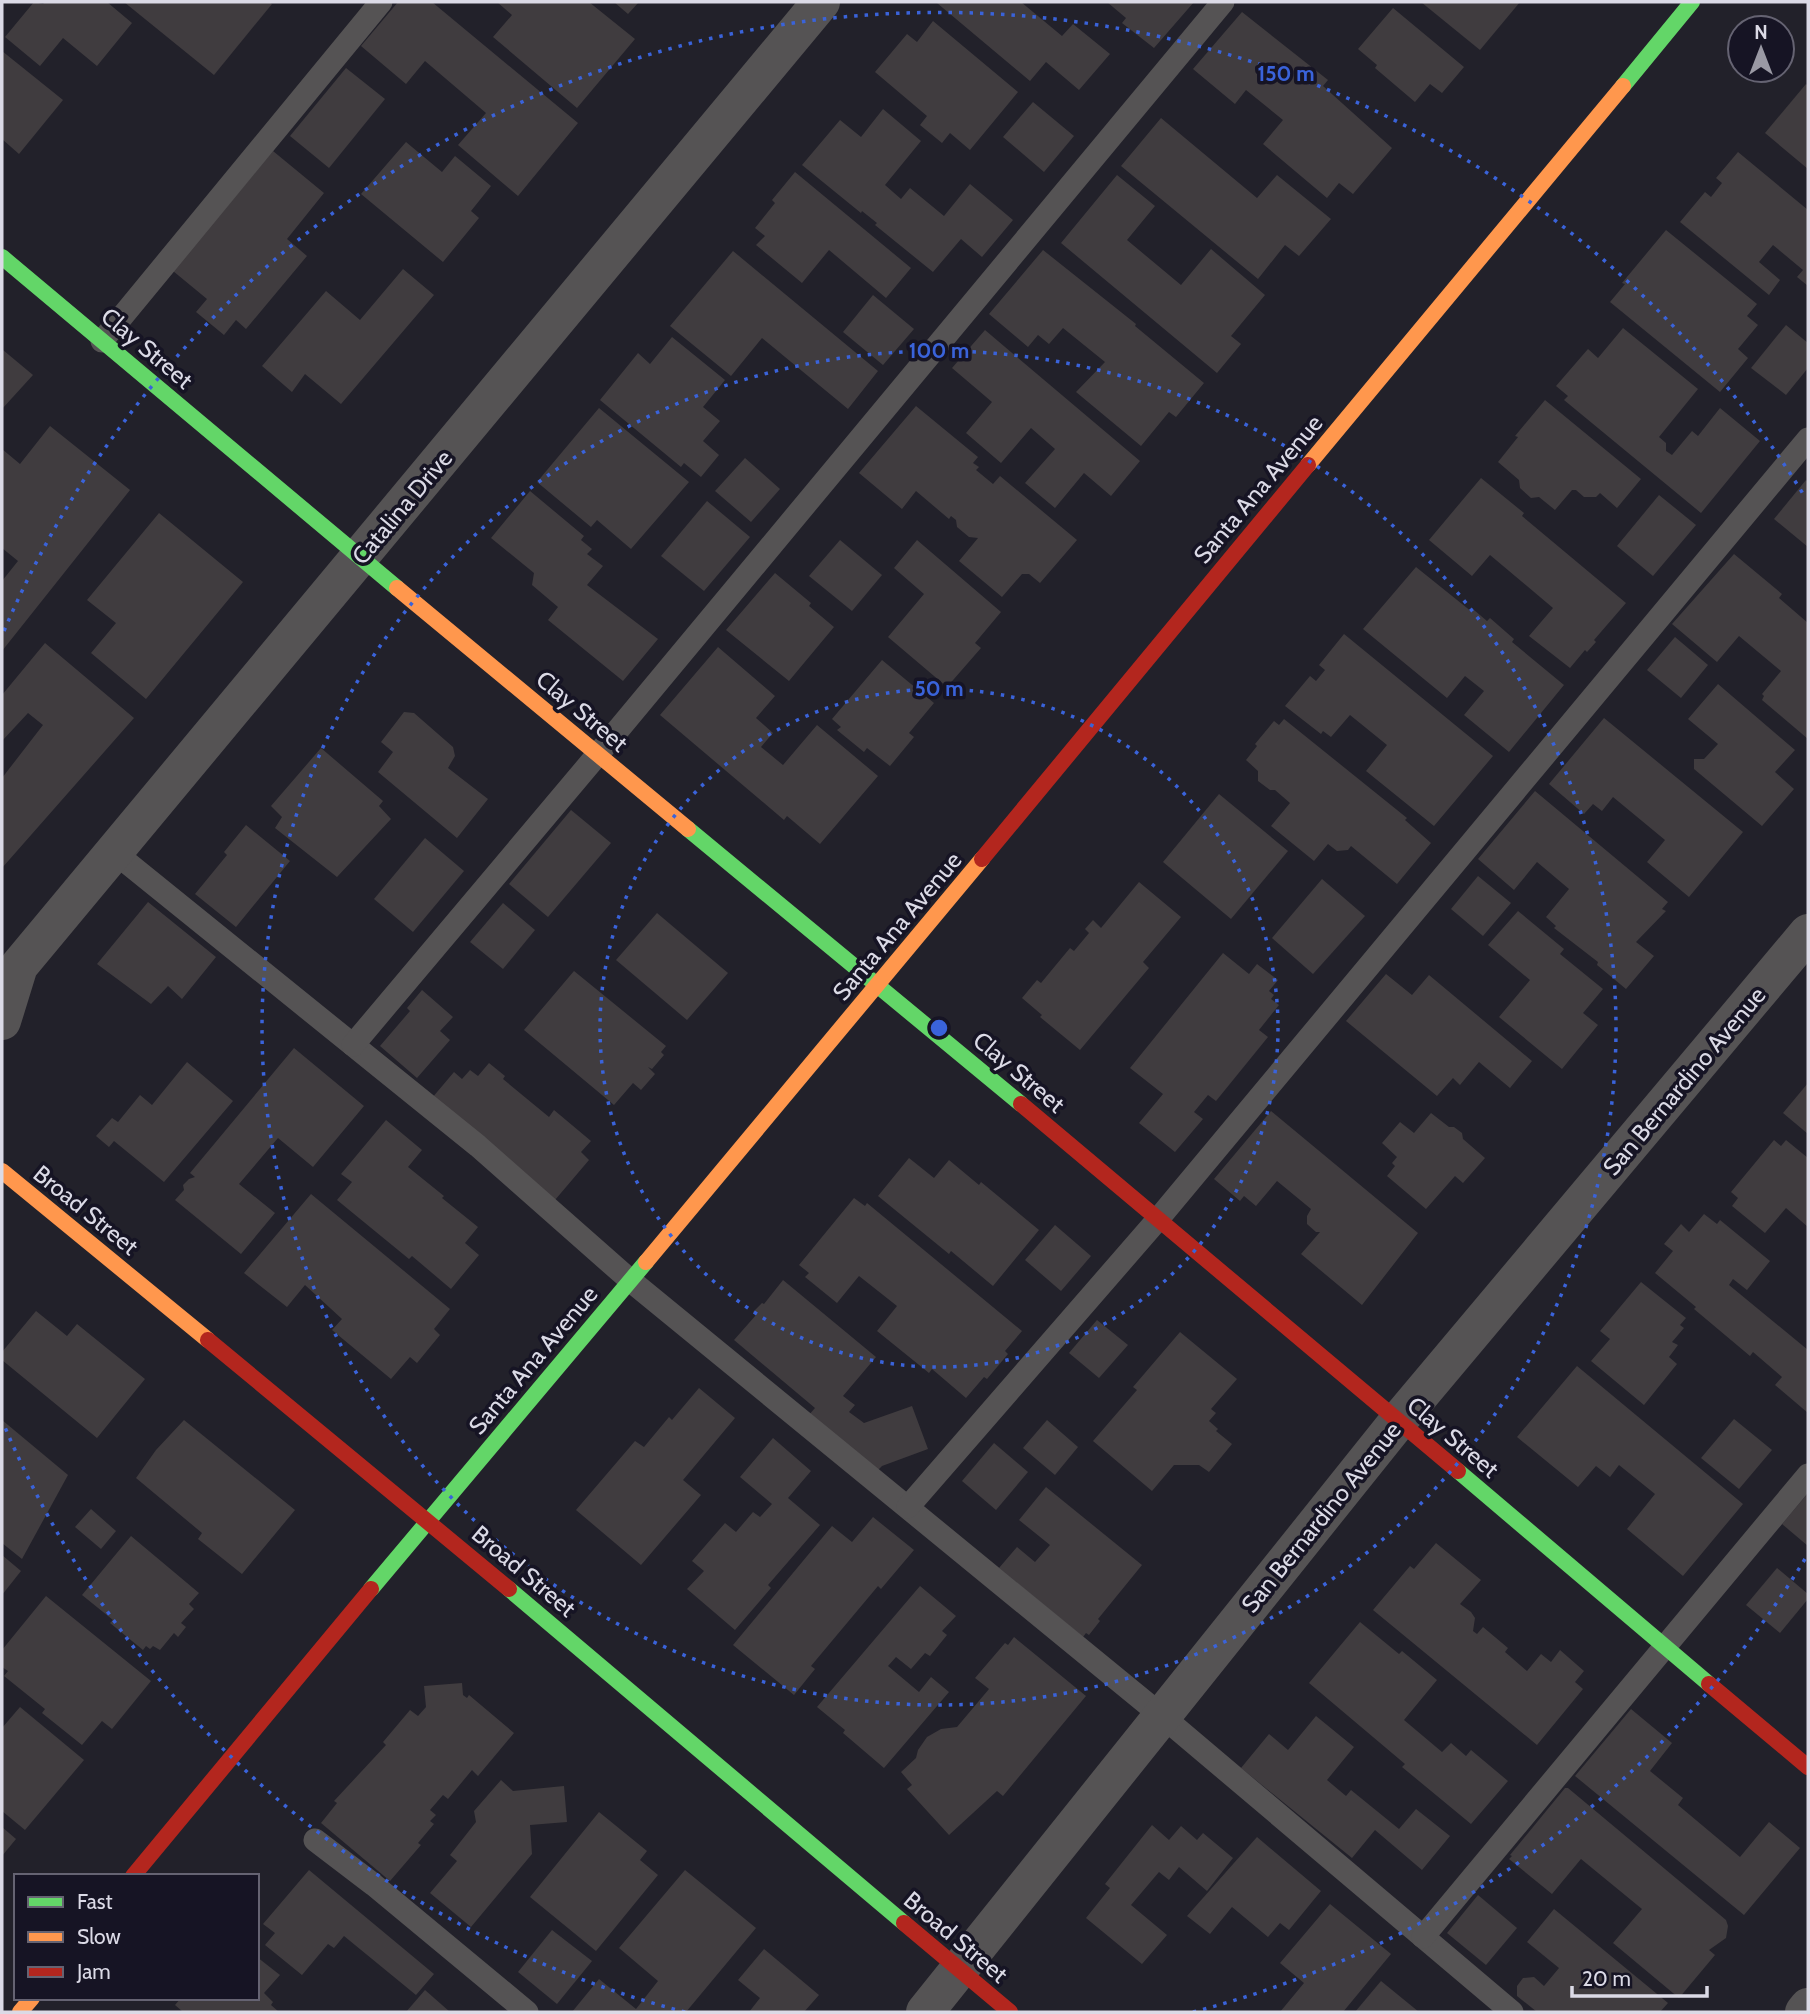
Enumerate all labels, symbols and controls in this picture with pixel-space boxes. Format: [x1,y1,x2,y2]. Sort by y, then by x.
north arrow [1726,14,1796,84]
text: N [1754,21,1768,44]
text: 150 m [1258,61,1314,86]
street label: Clay Street [95,301,199,395]
text: 100 m [909,338,969,363]
street label: Santa Ana Avenue [1187,409,1329,569]
street label: Catalina Drive [346,444,458,570]
street label: Clay Street [530,664,634,758]
text: 50 m [914,676,964,701]
street label: Santa Ana Avenue [826,846,968,1006]
street label: San Bernardino Avenue [1597,981,1771,1181]
centre of rings [927,1016,951,1040]
street label: Clay Street [967,1025,1071,1119]
street label: Broad Street [28,1159,144,1261]
street label: Santa Ana Avenue [462,1280,604,1440]
street label: Clay Street [1401,1390,1505,1484]
street label: San Bernardino Avenue [1235,1416,1407,1618]
street label: Broad Street [466,1519,582,1623]
legend [14,1874,259,2000]
street label: Broad Street [898,1885,1014,1989]
text: Fast [77,1889,113,1914]
text: Slow [77,1924,121,1949]
scale bar [1572,1954,1707,1998]
text: Jam [76,1959,111,1984]
text: 20 m [1582,1966,1631,1991]

